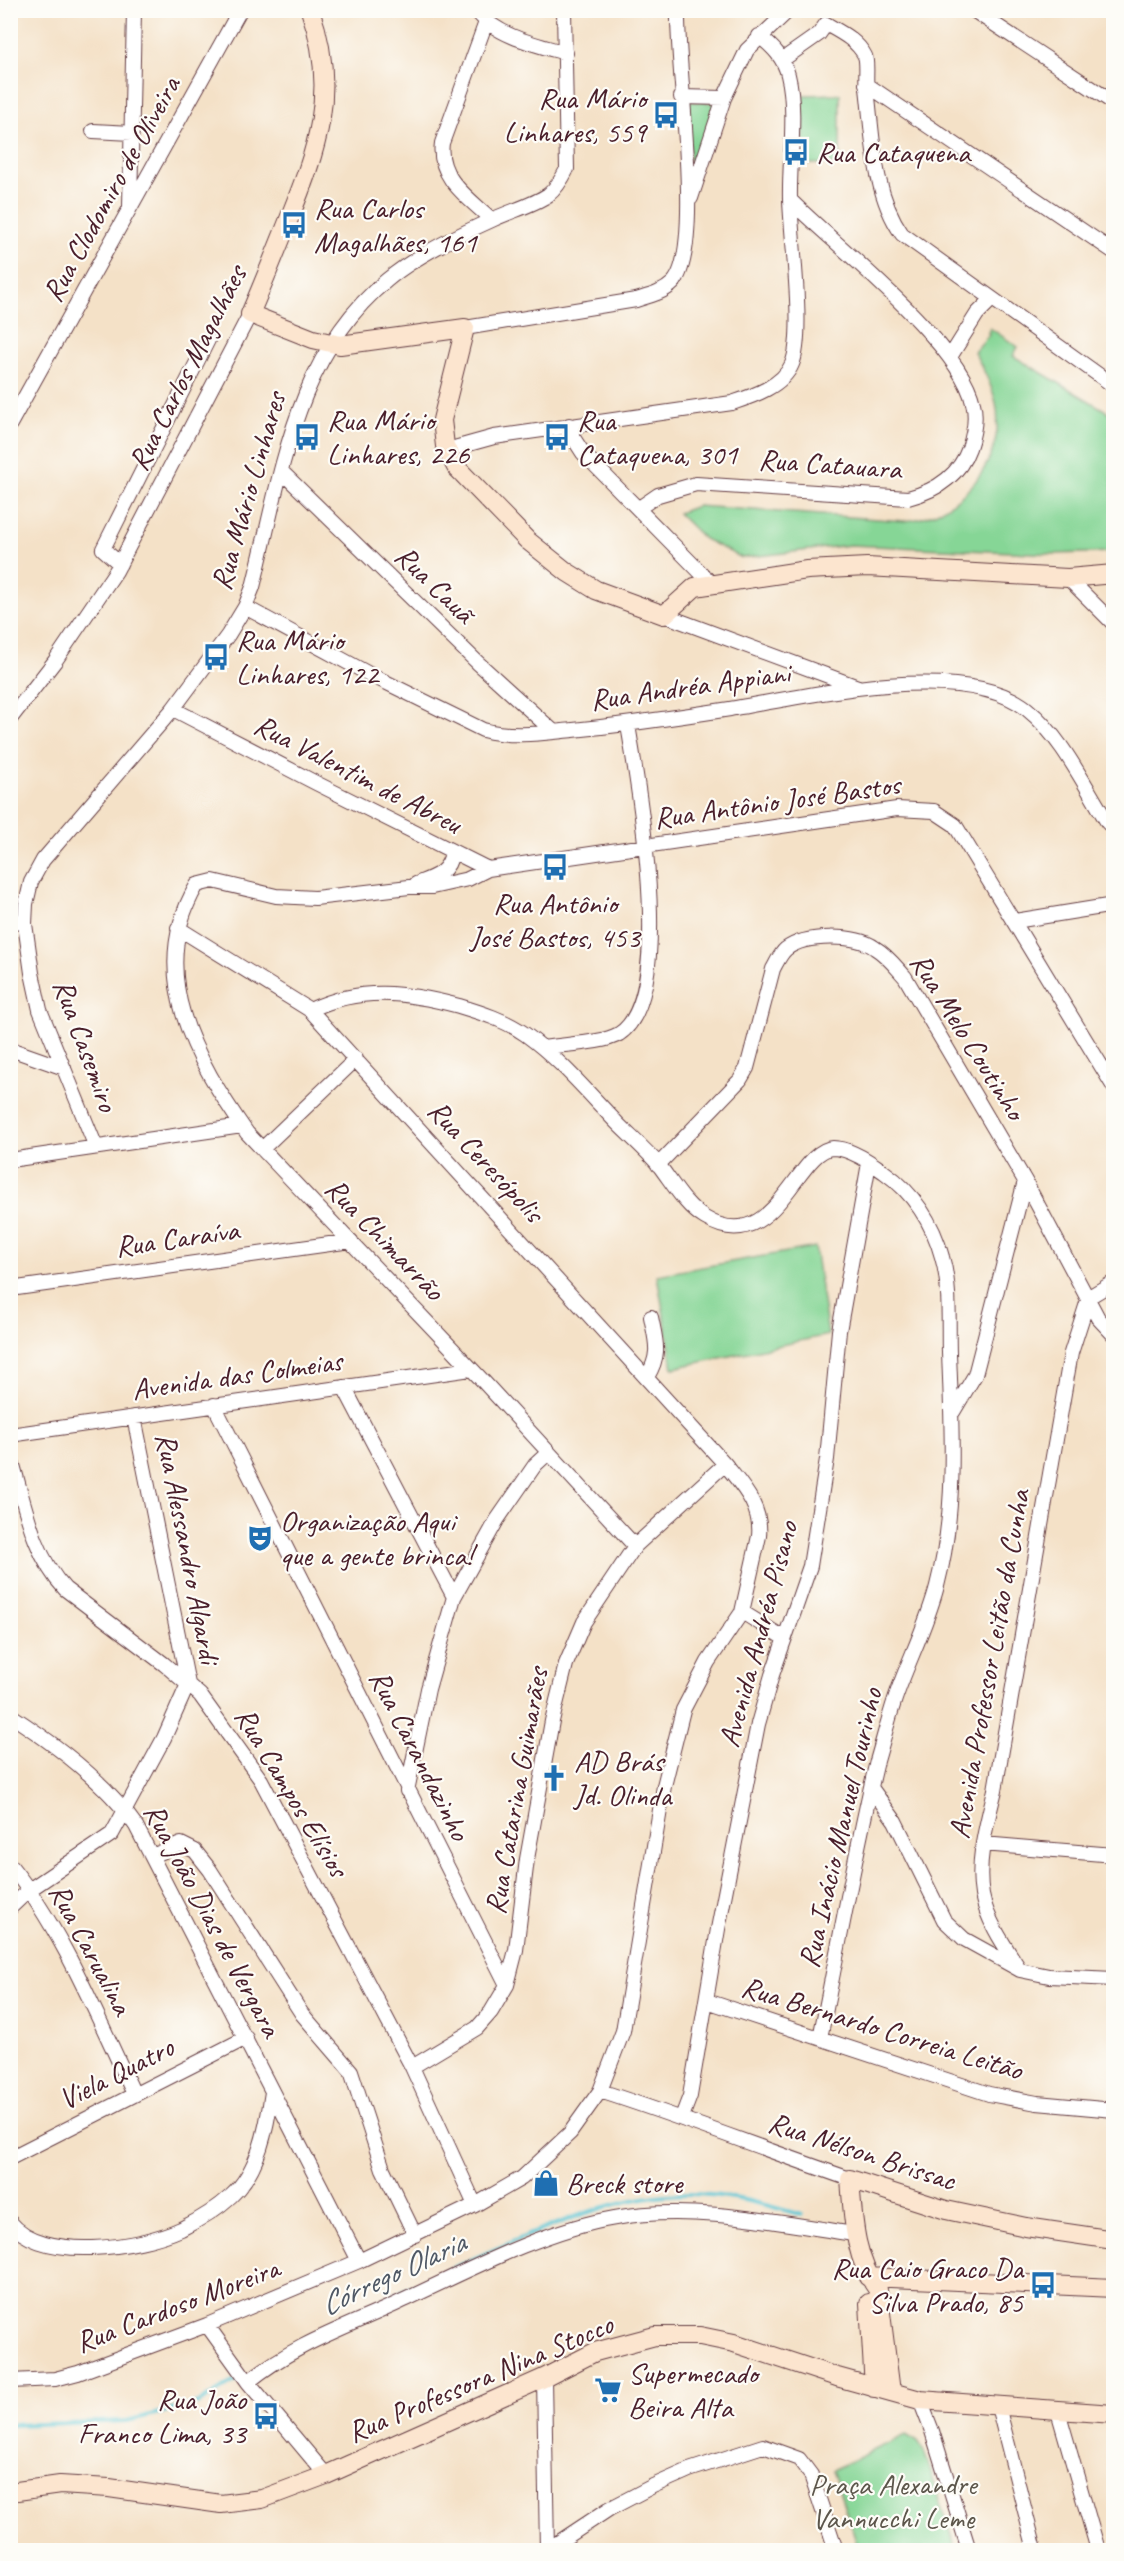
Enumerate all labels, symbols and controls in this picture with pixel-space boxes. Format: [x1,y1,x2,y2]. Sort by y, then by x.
street label: Rua Clodomiro de Oliveira [33,68,190,308]
place label: Rua Mário Linhares, 559 [504,79,649,151]
bus stop icon: Rua Mário Linhares, 559 [651,100,681,130]
place label: Rua Cataquena [816,133,972,171]
bus stop icon: Rua Cataquena [781,137,811,167]
place label: Rua Carlos Magalhães, 161 [314,189,478,261]
bus stop icon: Rua Carlos Magalhães, 161 [279,210,309,240]
street label: Rua Carlos Magalhães [119,257,256,477]
street label: Rua Mário Linhares [202,385,295,594]
place label: Rua Mário Linhares, 226 [327,401,471,473]
place label: Rua Cataquena, 301 [577,401,739,473]
bus stop icon: Rua Mário Linhares, 226 [292,422,322,452]
bus stop icon: Rua Cataquena, 301 [542,422,572,452]
street label: Rua Catauara [757,440,904,488]
street label: Rua Cauã [387,537,485,633]
place label: Rua Mário Linhares, 122 [236,621,381,693]
bus stop icon: Rua Mário Linhares, 122 [201,642,231,672]
street label: Rua Andréa Appiani [588,653,796,719]
street label: Rua Valentim de Abreu [248,705,470,844]
street label: Rua Antônio José Bastos [652,765,905,837]
bus stop icon: Rua Antônio José Bastos, 453 [540,852,570,882]
place label: Rua Antônio José Bastos, 453 [468,884,643,956]
street label: Rua Melo Coutinho [902,946,1036,1129]
street label: Rua Casemiro [45,974,128,1118]
street label: Rua Ceresópolis [420,1092,554,1232]
street label: Rua Chimarrão [317,1170,454,1309]
street label: Rua Caraíva [113,1210,243,1265]
street label: Avenida das Colmeias [130,1341,347,1409]
street label: Rua Alessandro Algardi [147,1429,230,1670]
street label: Avenida Professor Leitão da Cunha [940,1485,1039,1841]
place label: Organização Aqui que a gente brinca! [280,1502,478,1574]
street label: Avenida Andréa Pisano [710,1516,807,1751]
theatre icon: Organização Aqui que a gente brinca! [245,1523,275,1553]
street label: Rua Catarina Guimarães [476,1662,557,1917]
street label: Rua Carandazinho [361,1663,480,1848]
street label: Rua Inácio Manuel Tourinho [789,1683,891,1971]
street label: Rua Campos Elísios [226,1700,359,1886]
place label: AD Brás Jd. Olinda [572,1742,673,1814]
church icon: AD Brás Jd. Olinda [539,1763,569,1793]
street label: Rua João Dias de Vergara [135,1797,291,2045]
street label: Rua Carualina [41,1877,142,2023]
street label: Rua Bernardo Correia Leitão [737,1967,1028,2089]
street label: Viela Quatro [52,2027,181,2118]
street label: Rua Nélson Brissac [764,2103,962,2200]
place label: Breck store [566,2164,684,2202]
shop icon: Breck store [531,2168,561,2198]
water label: Córrego Olaria [313,2221,474,2325]
street label: Rua Cardoso Moreira [70,2248,287,2361]
place label: Rua Caio Graco Da Silva Prado, 85 [831,2249,1025,2321]
bus stop icon: Rua Caio Graco Da Silva Prado, 85 [1028,2270,1058,2300]
street label: Rua Professora Nina Stocco [341,2304,620,2451]
place label: Supermecado Beira Alta [628,2354,761,2426]
supermarket icon: Supermecado Beira Alta [593,2375,623,2405]
place label: Rua João Franco Lima, 33 [78,2380,248,2452]
bus stop icon: Rua João Franco Lima, 33 [251,2401,281,2431]
park label: Praça Alexandre Vannucchi Leme [809,2465,979,2537]

